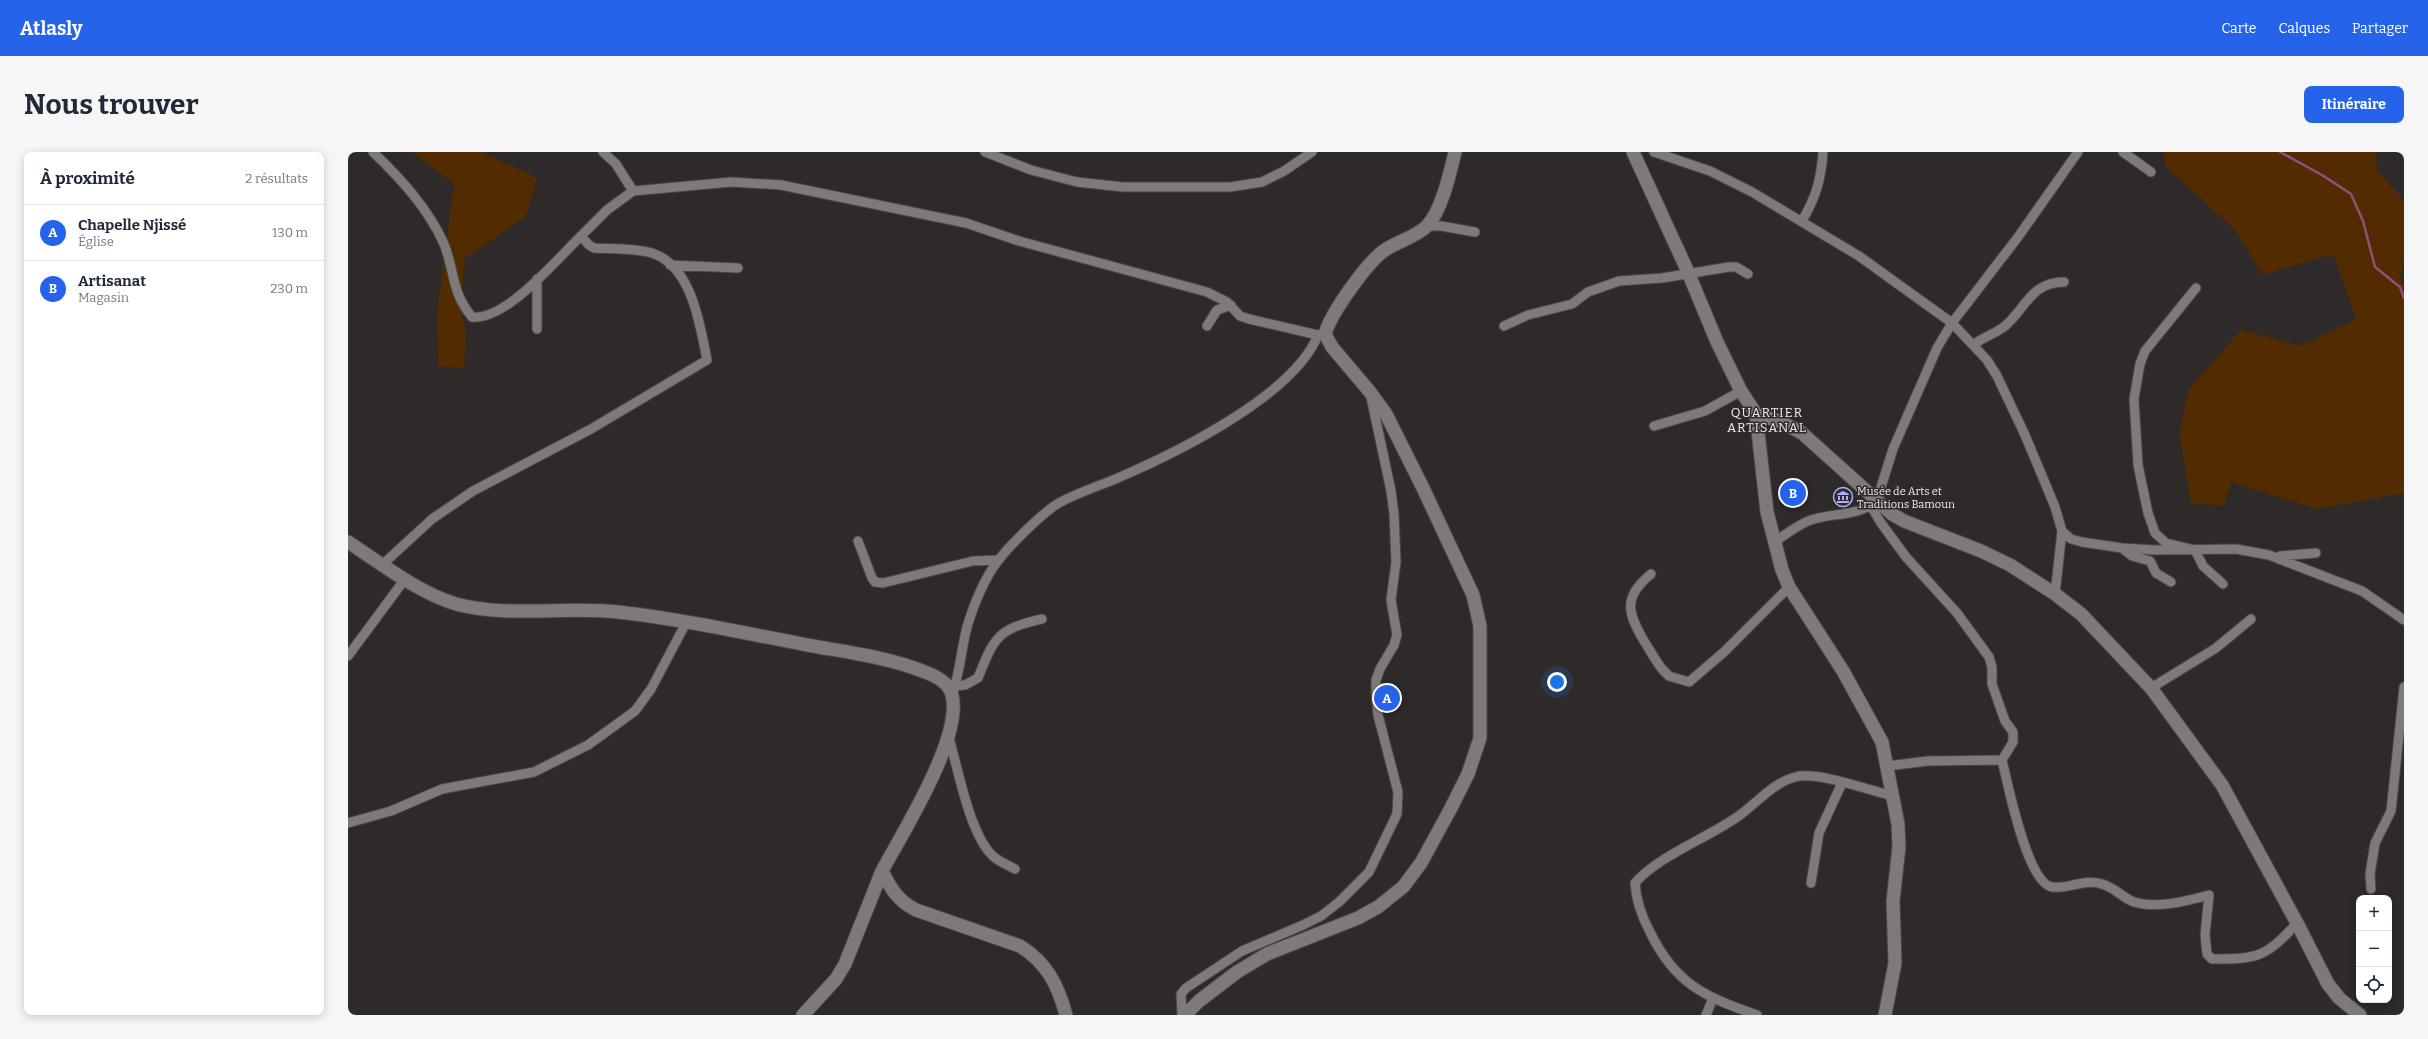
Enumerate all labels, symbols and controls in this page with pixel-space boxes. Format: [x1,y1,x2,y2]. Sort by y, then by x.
text: Atlasly [20,17,82,40]
text: Carte [2221,20,2257,37]
text: Calques [2279,20,2330,37]
text: Partager [2352,20,2408,37]
button: Itinéraire [2304,86,2404,123]
text: Nous trouver [24,88,199,121]
text: À proximité [40,168,135,189]
text: 2 résultats [245,171,308,186]
text: Chapelle Njissé [78,216,186,234]
text: A [48,225,58,240]
text: 130 m [272,225,308,240]
text: Église [78,234,114,249]
text: Artisanat [78,272,146,290]
text: B [49,281,57,296]
text: 230 m [270,281,308,296]
text: Magasin [78,290,129,305]
district label: QUARTIER ARTISANAL [1727,405,1807,435]
pin: B [1780,478,1806,508]
place label: Musée de Arts et Traditions Bamoun [1857,485,1955,511]
museum icon: Musée de Arts et Traditions Bamoun [1832,486,1854,508]
your location [1547,672,1567,692]
pin: A [1374,683,1400,713]
map controls [2356,895,2392,1003]
button: + [2356,895,2392,931]
button: − [2356,931,2392,967]
button: locate [2356,967,2392,1003]

